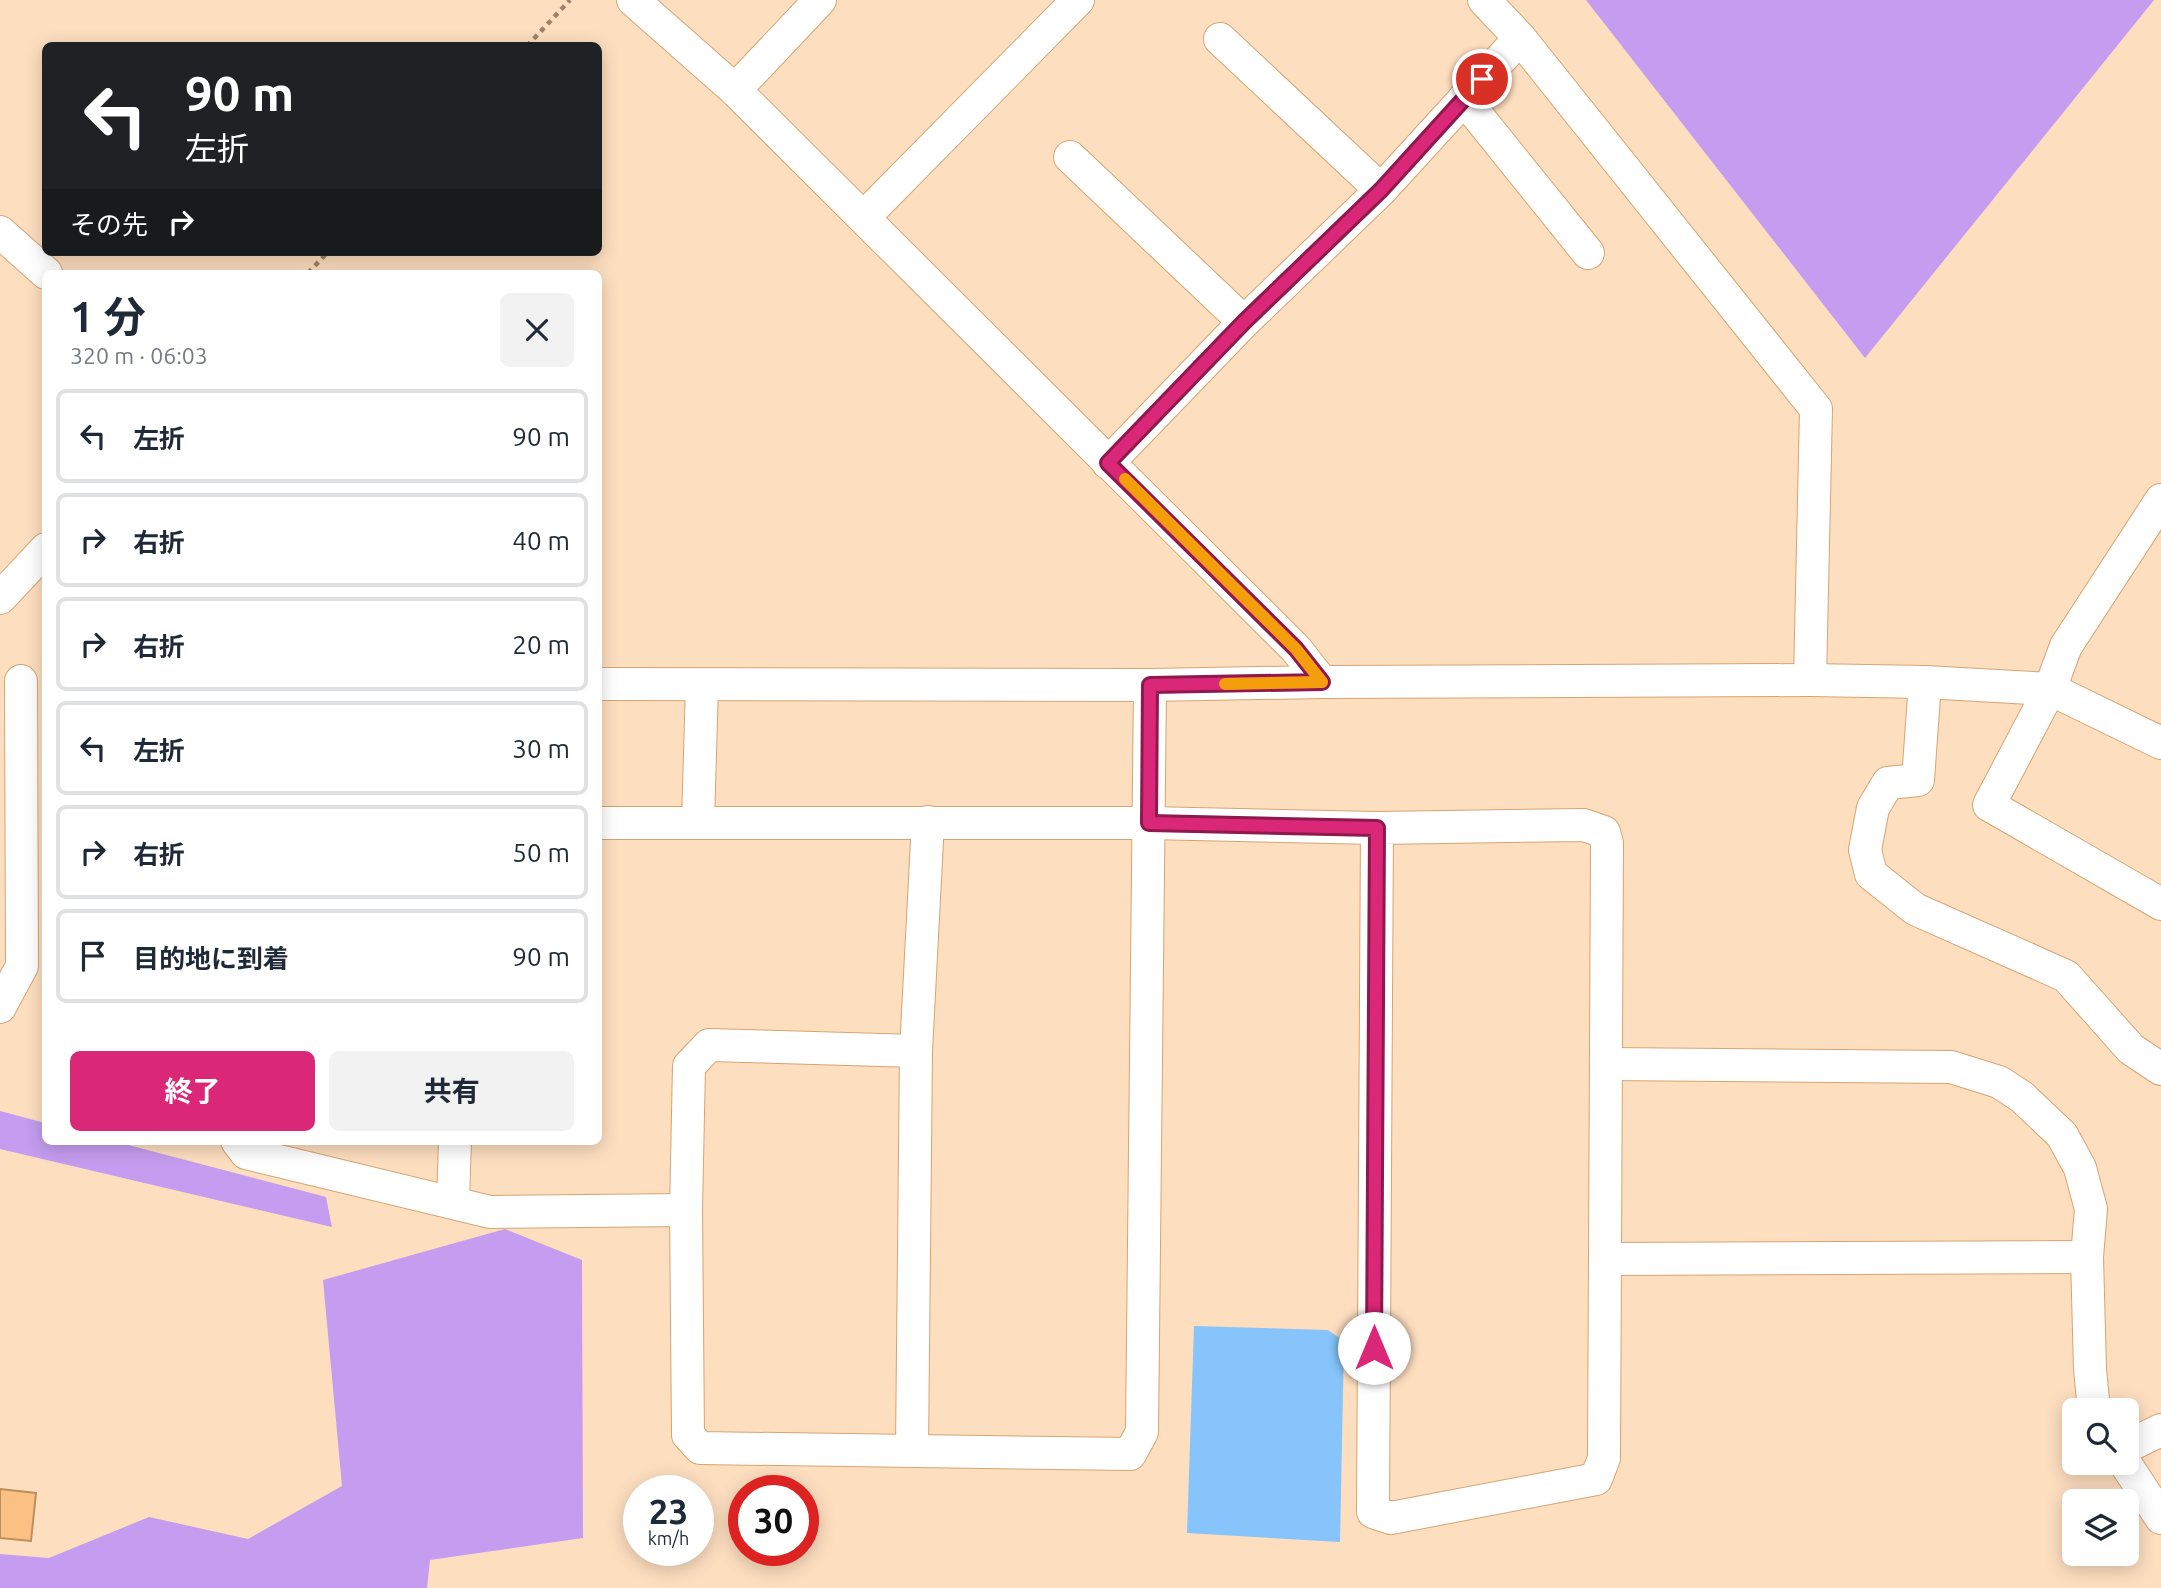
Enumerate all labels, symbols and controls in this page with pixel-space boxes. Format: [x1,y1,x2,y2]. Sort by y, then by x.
pin [1452,49,1512,109]
icon: arrive [1463,60,1501,98]
text: 90 m [185,65,294,120]
icon: left [70,70,161,161]
text: 左折 [185,130,249,166]
icon: right [162,203,200,241]
text: その先 [70,210,148,239]
text: 1 分 [70,293,146,340]
button: close [500,293,574,367]
text: 320 m · 06:03 [70,343,208,368]
icon: left [74,417,112,455]
text: 90 m [512,422,570,451]
text: 左折 [133,424,185,453]
icon: right [74,521,112,559]
text: 40 m [512,526,570,555]
text: 右折 [133,528,185,557]
icon: right [74,625,112,663]
text: 20 m [512,630,570,659]
text: 右折 [133,632,185,661]
icon: left [74,729,112,767]
text: 30 m [512,734,570,763]
text: 左折 [133,736,185,765]
icon: right [74,833,112,871]
text: 50 m [512,838,570,867]
text: 右折 [133,840,185,869]
icon: arrive [74,937,112,975]
text: 90 m [512,942,570,971]
text: 目的地に到着 [133,944,289,973]
button: 終了 [70,1051,315,1131]
button: 共有 [329,1051,574,1131]
position arrow [1337,1311,1411,1385]
map controls [2062,1398,2139,1566]
button: search [2062,1398,2139,1475]
speed limit sign: 30 [728,1475,819,1566]
button: layers [2062,1489,2139,1566]
text: 23 [649,1491,688,1531]
text: km/h [648,1528,689,1548]

